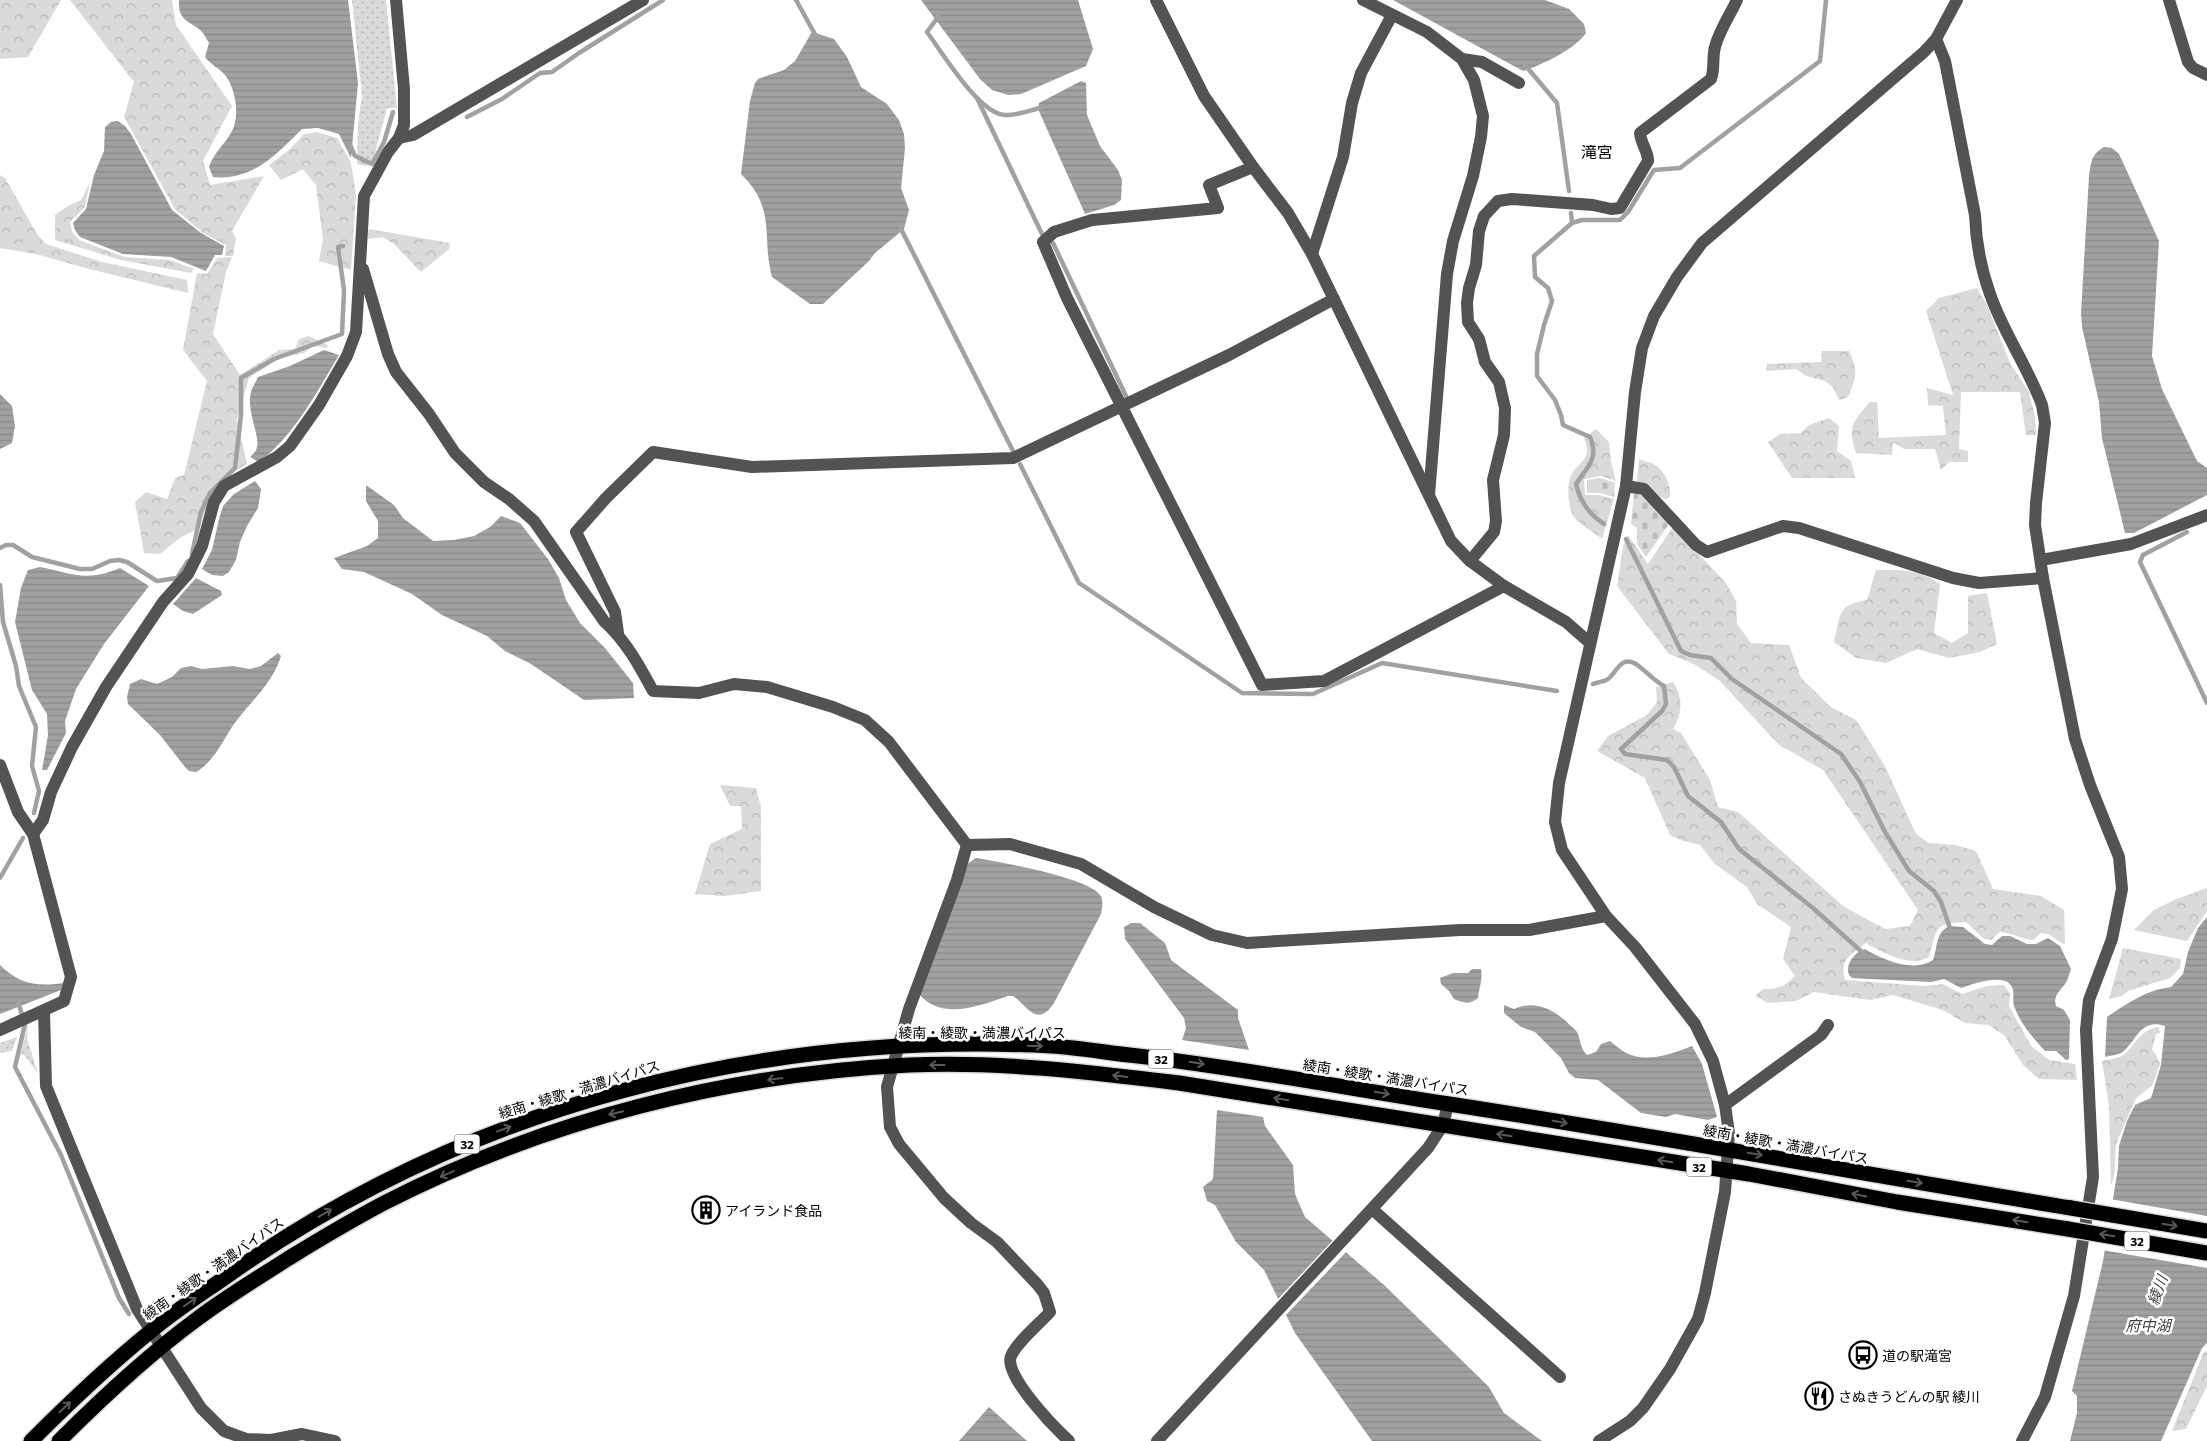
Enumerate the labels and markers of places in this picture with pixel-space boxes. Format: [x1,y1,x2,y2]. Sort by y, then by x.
building icon: アイランド食品 [691,1195,721,1225]
place label: アイランド食品 [725,1202,822,1219]
bus stop icon: 道の駅滝宮 [1848,1340,1878,1370]
place label: 道の駅滝宮 [1882,1347,1952,1364]
restaurant icon: さぬきうどんの駅 綾川 [1804,1381,1834,1411]
place label: さぬきうどんの駅 綾川 [1838,1388,1980,1405]

